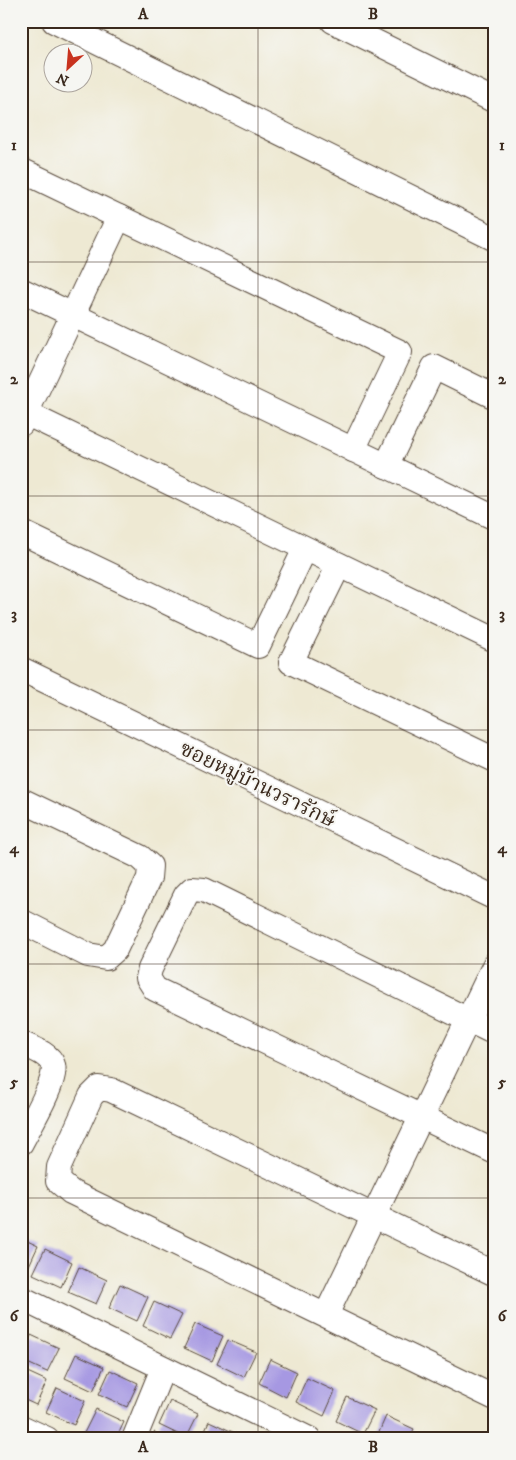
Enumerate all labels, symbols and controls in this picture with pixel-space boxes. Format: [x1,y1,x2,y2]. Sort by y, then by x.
text: A [137,4,149,24]
text: B [368,4,378,24]
north arrow [42,42,92,92]
text: N [53,68,72,89]
text: 1 [11,135,17,155]
text: 1 [499,135,505,155]
text: 2 [10,369,19,389]
text: 2 [498,369,507,389]
text: 3 [11,604,17,624]
text: 3 [499,604,505,624]
street label: ซอยหมู่บ้านวรารักษ์ [175,735,341,834]
text: 4 [8,838,19,858]
text: 4 [496,838,507,858]
text: 5 [9,1072,18,1092]
text: 5 [497,1072,506,1092]
text: 6 [10,1306,20,1326]
text: 6 [498,1306,508,1326]
text: A [137,1437,149,1457]
text: B [368,1437,378,1457]

